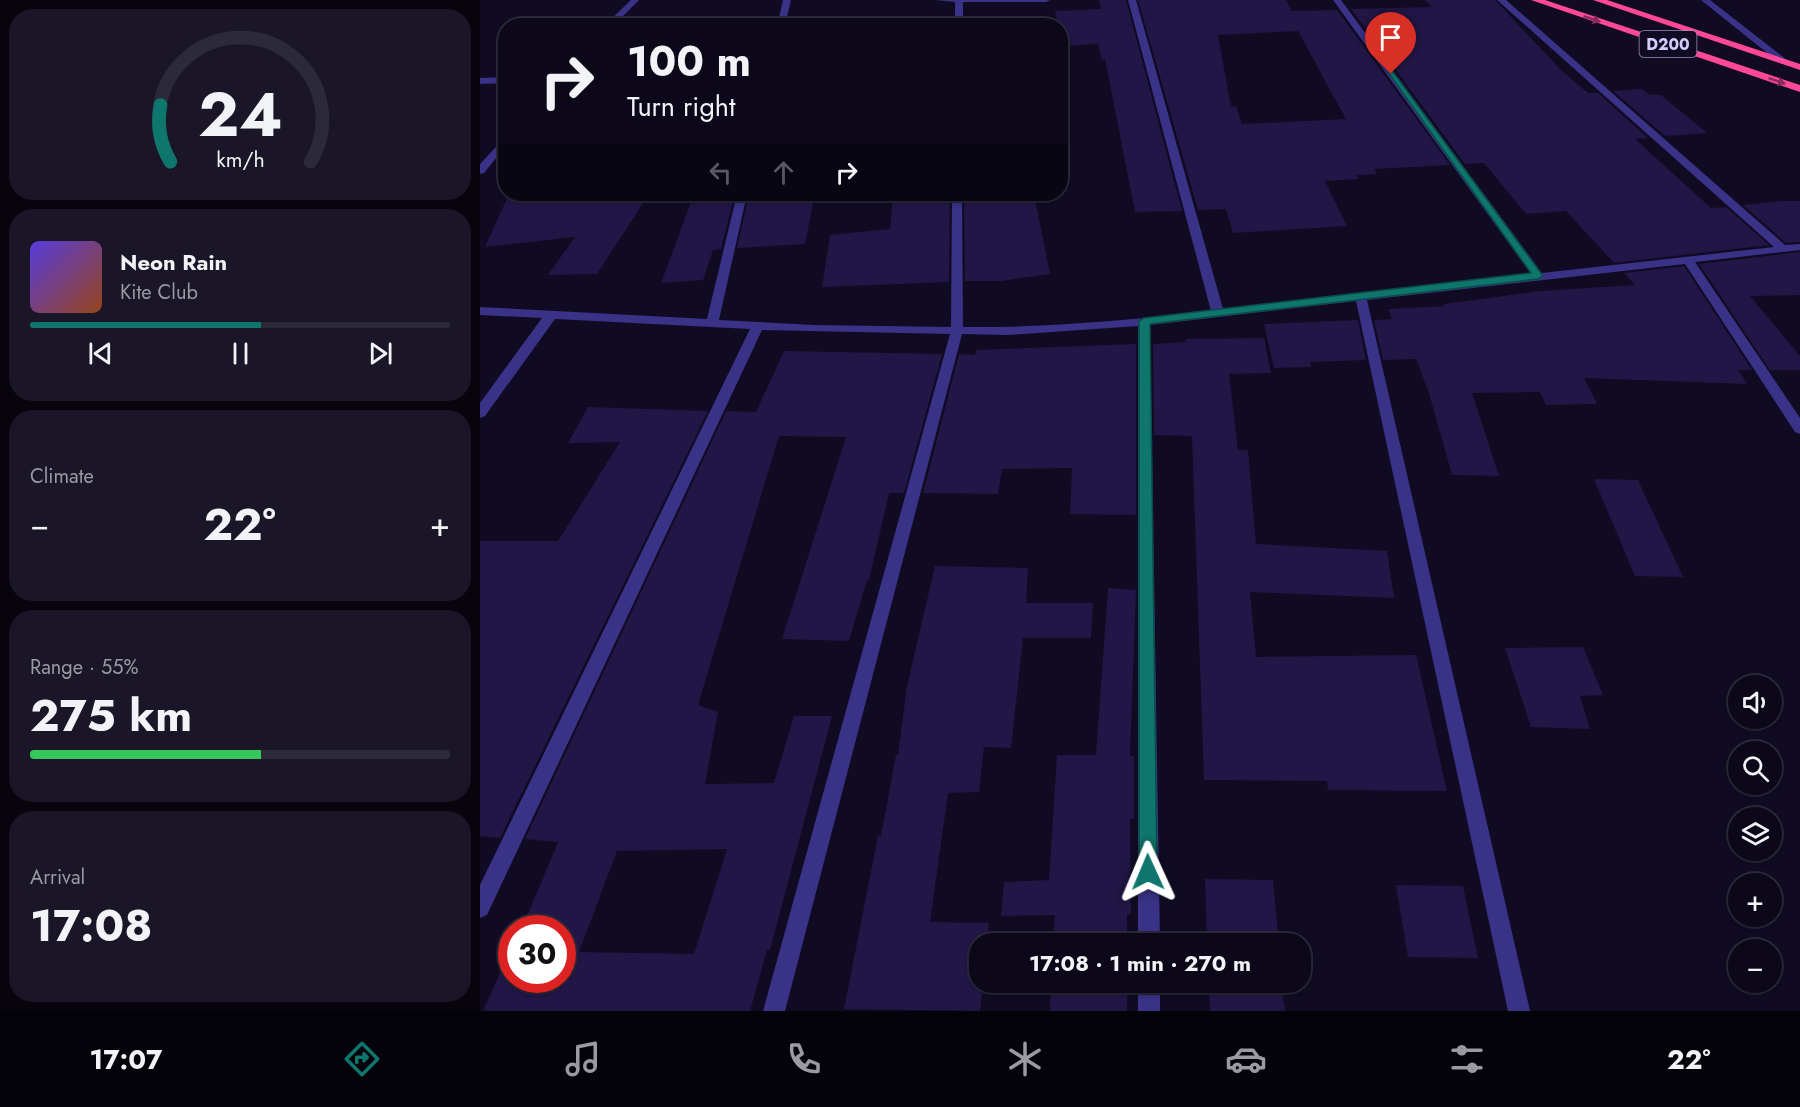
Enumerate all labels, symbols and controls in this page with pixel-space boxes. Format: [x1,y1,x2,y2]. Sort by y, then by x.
pin [1365,12,1416,74]
one-way arrow [1583,14,1601,24]
icon: arrive [1374,21,1407,54]
text: 100 m [627,31,751,92]
road number: D200 [1640,31,1696,57]
icon: right [528,42,606,120]
text: 24 [198,69,282,159]
one-way arrow [1768,76,1786,86]
text: Turn right [627,87,735,126]
text: km/h [216,144,264,175]
icon: left [704,156,737,189]
icon: ahead [767,156,800,189]
icon: right [830,156,863,189]
text: Neon Rain [120,246,227,278]
text: Kite Club [120,278,198,307]
icon: previous [84,337,117,370]
icon: pause [224,337,257,370]
icon: next [364,337,397,370]
text: Climate [30,462,94,491]
text: 22° [203,492,276,557]
text: − [30,501,49,548]
text: + [430,501,450,548]
text: Range · 55% [30,653,139,682]
map controls [1728,675,1782,993]
button: sound [1728,675,1782,729]
text: 275 km [30,683,192,748]
button: search [1728,741,1782,795]
button: layers [1728,807,1782,861]
position arrow [1116,840,1180,904]
text: Arrival [30,863,85,892]
button: + [1728,873,1782,927]
text: 17:08 [30,893,153,958]
speed limit sign: 30 [498,915,576,993]
button: − [1728,939,1782,993]
text: 17:08 · 1 min · 270 m [1029,947,1251,979]
icon: directions [341,1038,383,1080]
icon: music [562,1038,604,1080]
icon: phone [783,1038,825,1080]
icon: climate [1004,1038,1046,1080]
icon: car [1225,1038,1267,1080]
icon: filters [1446,1038,1488,1080]
text: 17:07 [89,1040,162,1079]
text: 22° [1667,1040,1710,1079]

